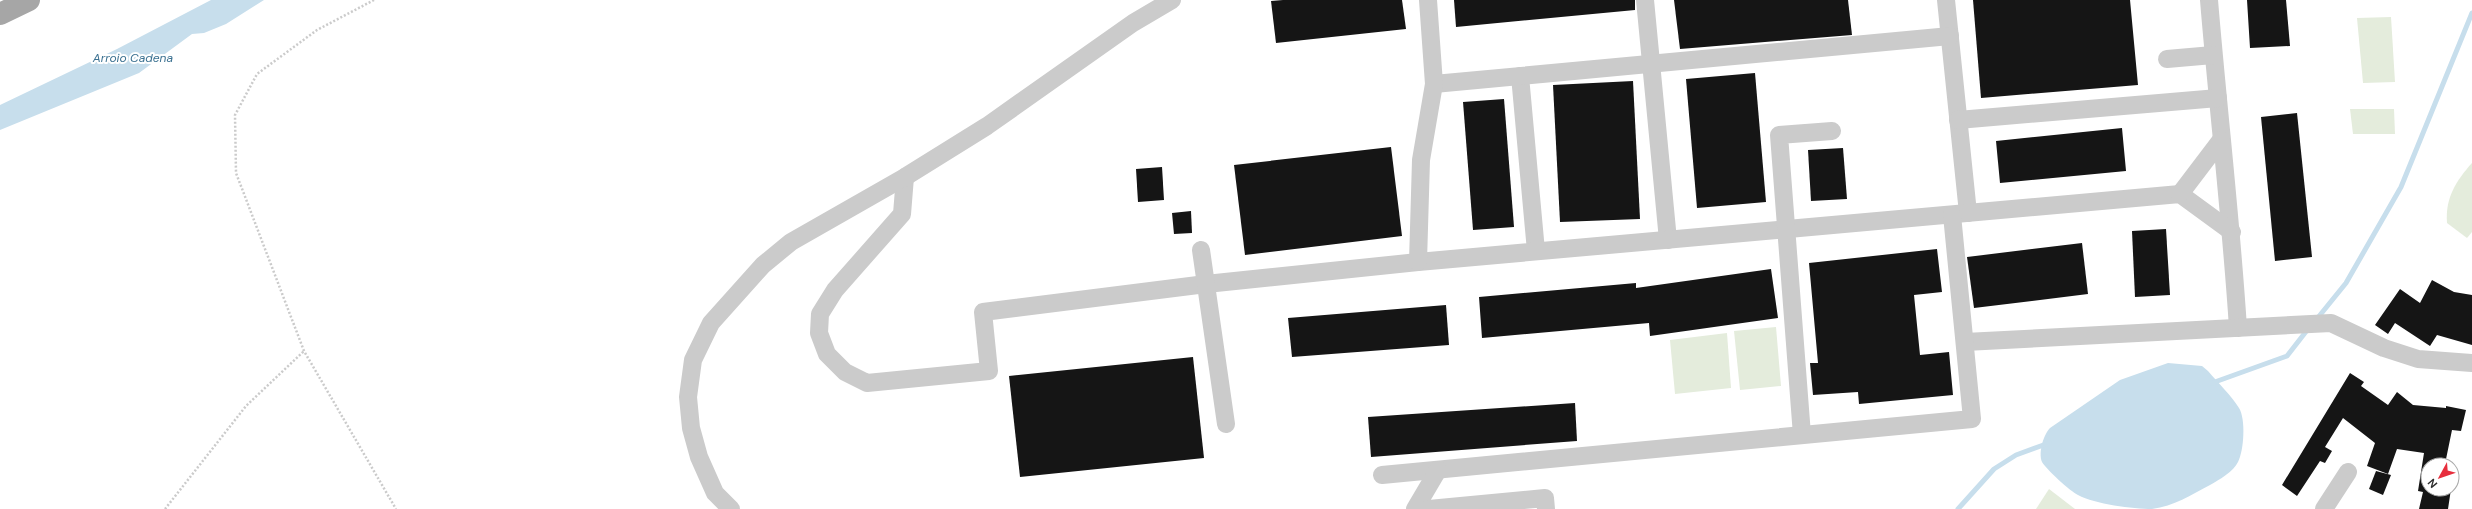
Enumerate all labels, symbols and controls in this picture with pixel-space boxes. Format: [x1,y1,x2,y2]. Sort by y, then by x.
water label: Arroio Cadena [92,50,174,66]
north arrow [2420,457,2460,497]
text: N [2424,476,2440,491]

